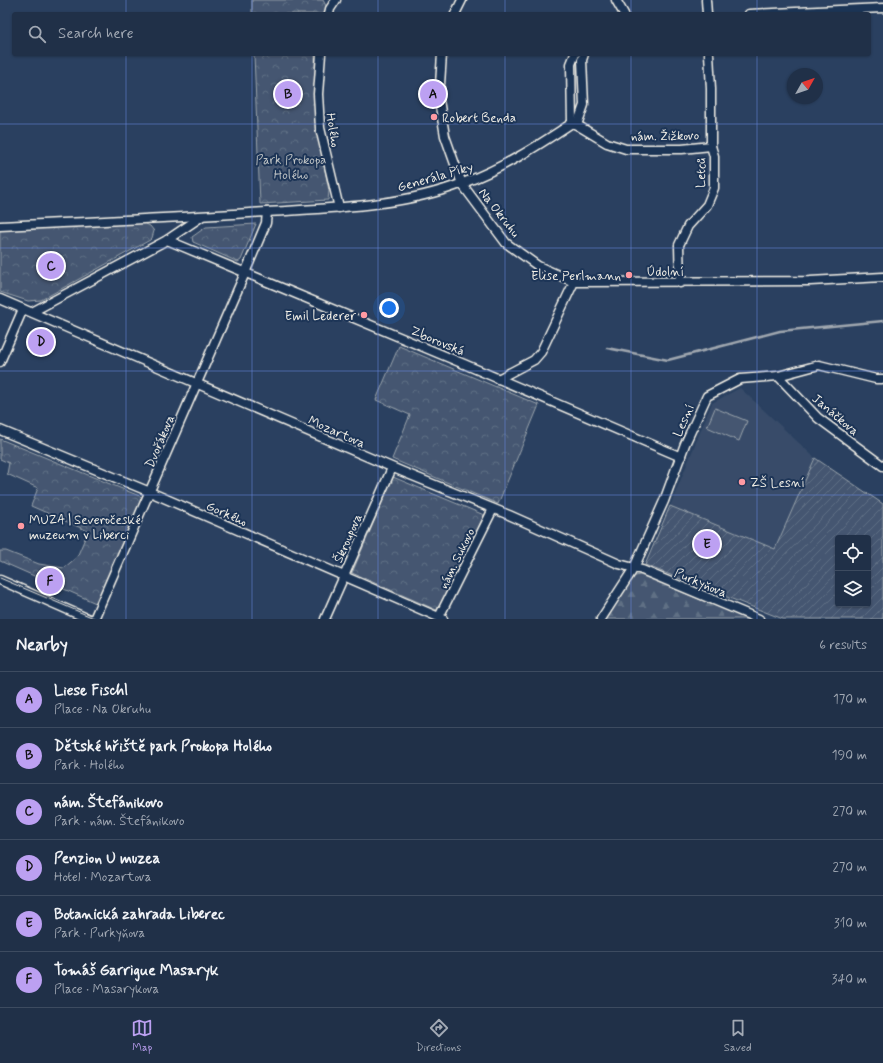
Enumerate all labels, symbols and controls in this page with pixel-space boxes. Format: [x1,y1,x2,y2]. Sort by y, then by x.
search box [12,12,871,56]
icon: search [26,23,48,45]
text: Search here [58,24,134,44]
north arrow [787,68,823,104]
pin: B [275,79,301,109]
pin: A [420,79,446,109]
place label: Robert Benda [442,110,516,127]
street label: Holého [321,112,344,149]
marker: Robert Benda [429,112,439,122]
street label: nám. Žižkovo [631,127,700,146]
park label: Park Prokopa Holého [256,152,326,184]
street label: Generála Píky [396,158,476,196]
street label: Letců [693,158,710,188]
street label: Na Okruhu [474,185,524,241]
pin: C [38,251,64,281]
street label: Údolní [646,264,684,281]
place label: Elise Perlmann [531,268,621,285]
marker: Elise Perlmann [624,270,634,280]
your location [379,298,399,318]
place label: Emil Lederer [285,308,357,325]
marker: Emil Lederer [359,310,369,320]
street label: Zborovská [408,322,467,360]
pin: D [28,327,54,357]
street label: Janáčkova [808,391,862,440]
street label: Lesní [670,402,699,440]
street label: Dvořákova [142,412,179,471]
street label: Mozartova [305,412,368,453]
place label: ZŠ Lesní [750,475,805,492]
marker: ZŠ Lesní [737,477,747,487]
street label: Gorkého [203,498,250,531]
street label: Škroupova [330,511,367,566]
place label: MUZA | Severočeské muzeum v Liberci [29,512,141,544]
marker: MUZA | Severočeské muzeum v Liberci [16,521,26,531]
street label: nám. Sukovo [435,525,480,592]
pin: E [694,529,720,559]
map controls [835,535,871,607]
button: locate [835,535,871,571]
street label: Purkyňova [672,565,730,602]
pin: F [37,566,63,596]
button: layers [835,571,871,607]
text: Nearby [16,634,68,656]
text: 6 results [819,637,867,654]
text: Liese Fischl [54,681,128,701]
text: A [25,691,33,708]
text: 170 m [833,691,867,708]
text: Place · Na Okruhu [54,701,151,718]
text: Dětské hřiště park Prokopa Holého [54,737,272,757]
text: B [25,747,33,764]
text: 190 m [832,747,867,764]
text: Park · Holého [54,757,124,774]
text: nám. Štefánikovo [54,793,163,813]
text: C [24,803,34,820]
text: 270 m [832,803,867,820]
text: Park · nám. Štefánikovo [54,813,185,830]
text: Penzion U muzea [54,849,160,869]
text: D [25,859,33,876]
text: 270 m [832,859,867,876]
text: Hotel · Mozartova [54,869,151,886]
text: Botanická zahrada Liberec [54,905,225,925]
text: E [25,915,33,932]
text: 310 m [834,915,867,932]
text: Park · Purkyňova [54,925,145,942]
text: Tomáš Garrigue Masaryk [54,961,219,981]
text: F [26,971,32,988]
text: 340 m [832,971,867,988]
text: Place · Masarykova [54,981,159,998]
tab: Map [131,1017,153,1055]
tab: Directions [416,1017,461,1055]
tab: Saved [724,1017,752,1055]

